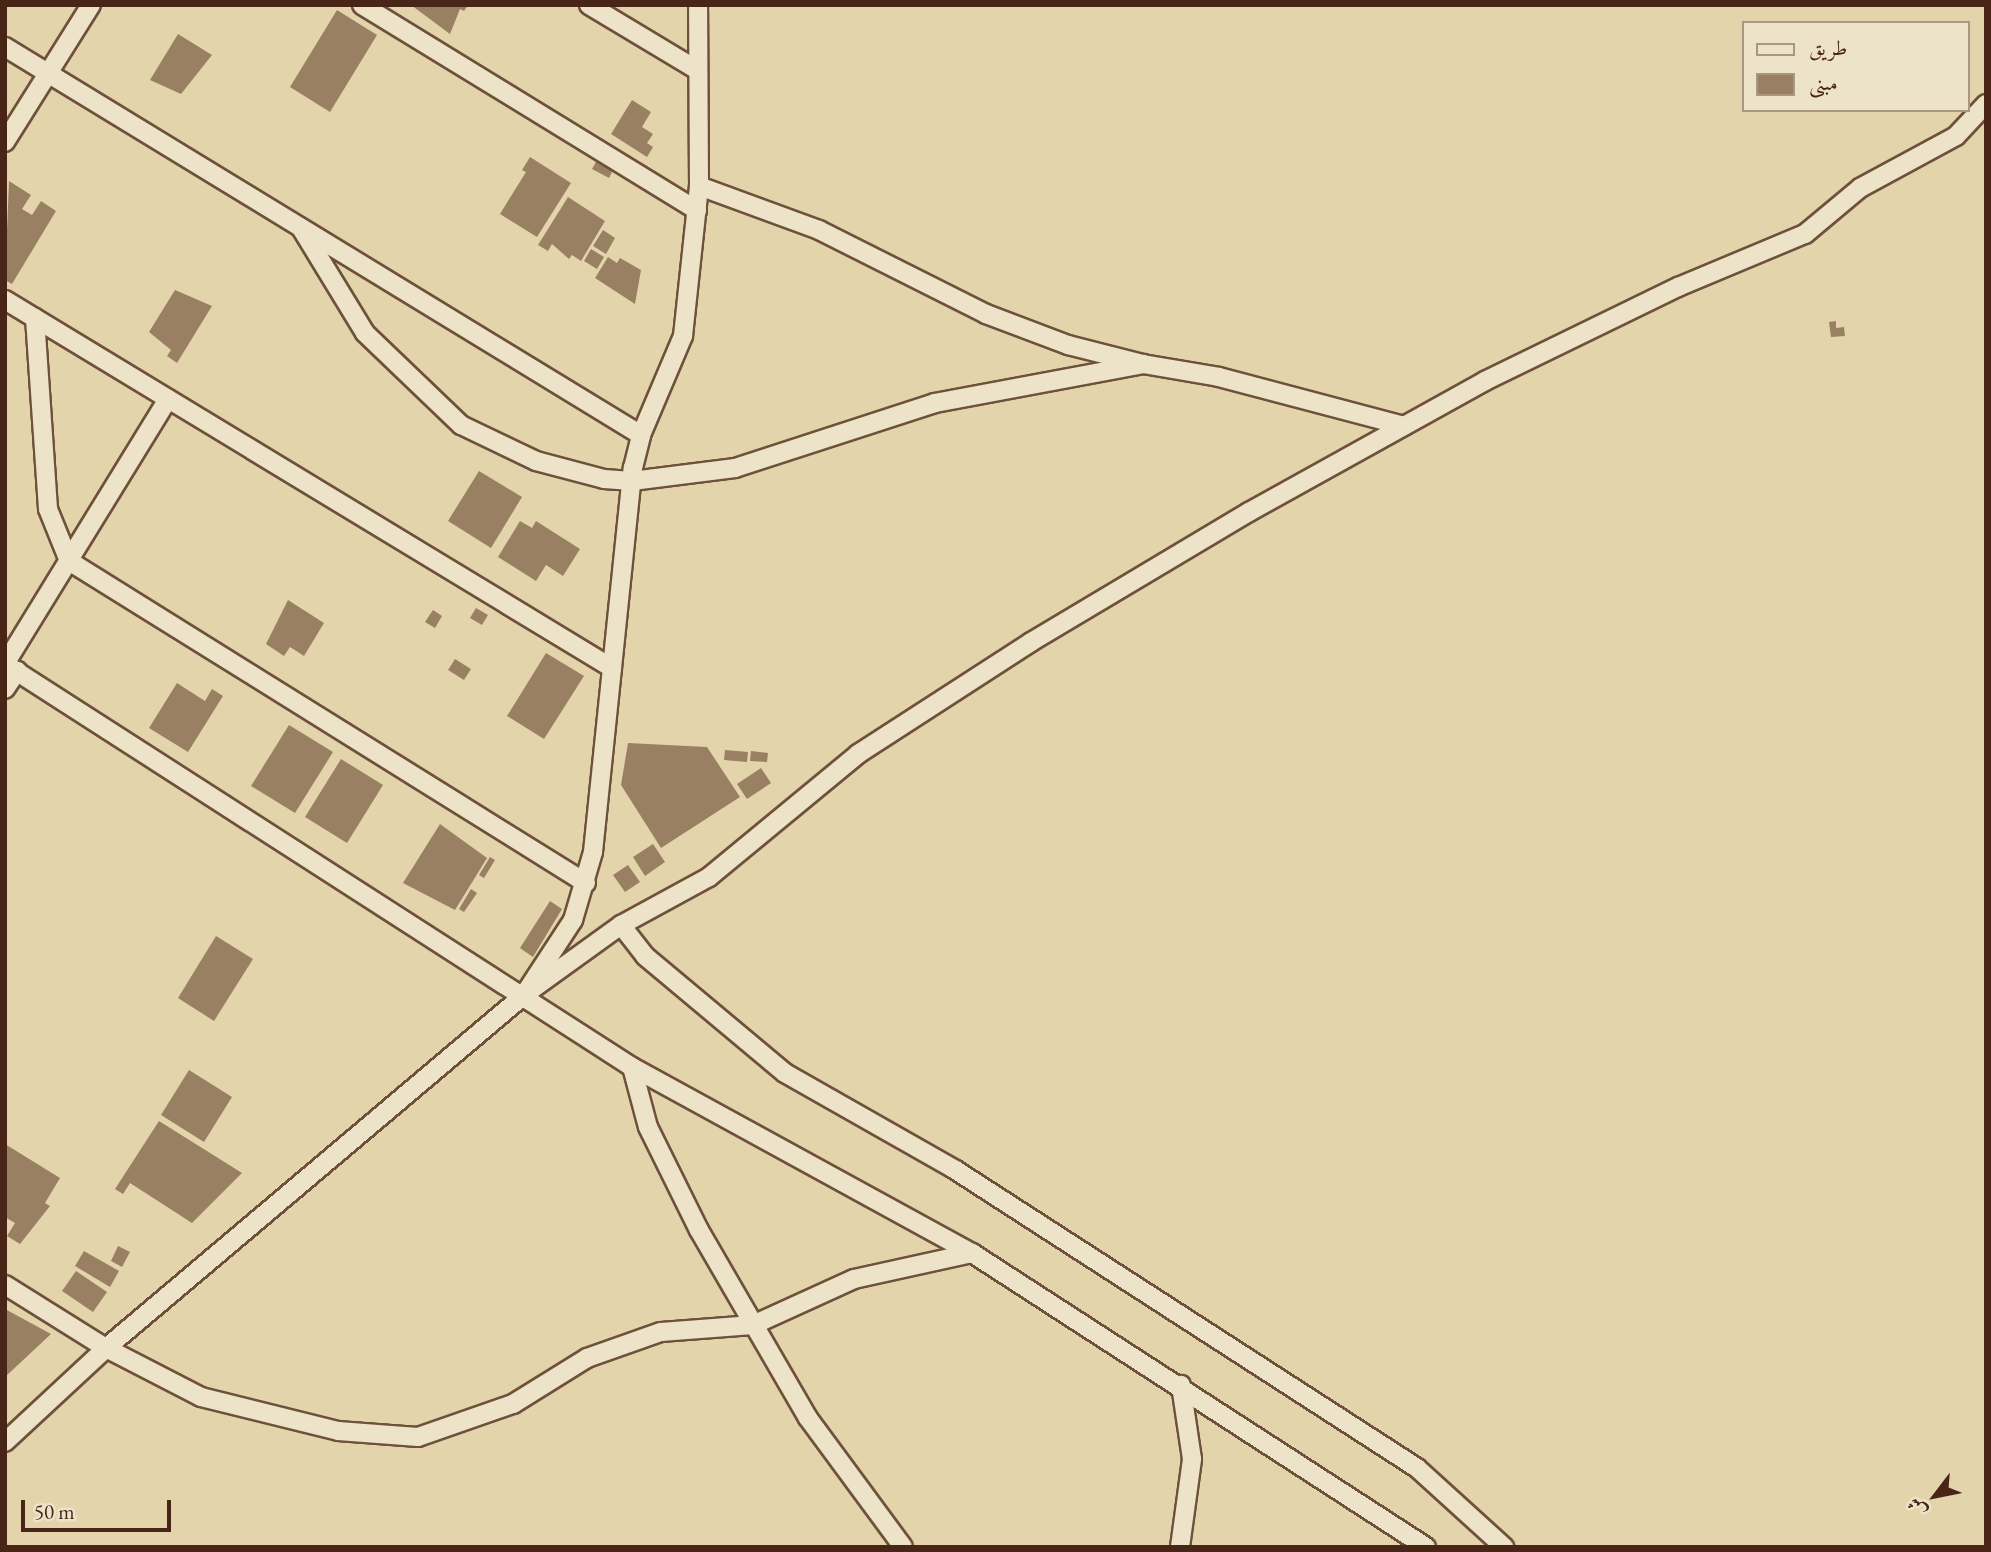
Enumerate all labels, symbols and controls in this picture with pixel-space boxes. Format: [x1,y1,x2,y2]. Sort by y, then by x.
legend [1742,21,1970,112]
text: طريق [1809,34,1847,61]
text: مبنى [1809,69,1838,96]
north arrow [1900,1461,1970,1531]
scale bar [24,1486,175,1530]
text: ش [1901,1493,1932,1522]
text: 50 m [34,1498,75,1525]

